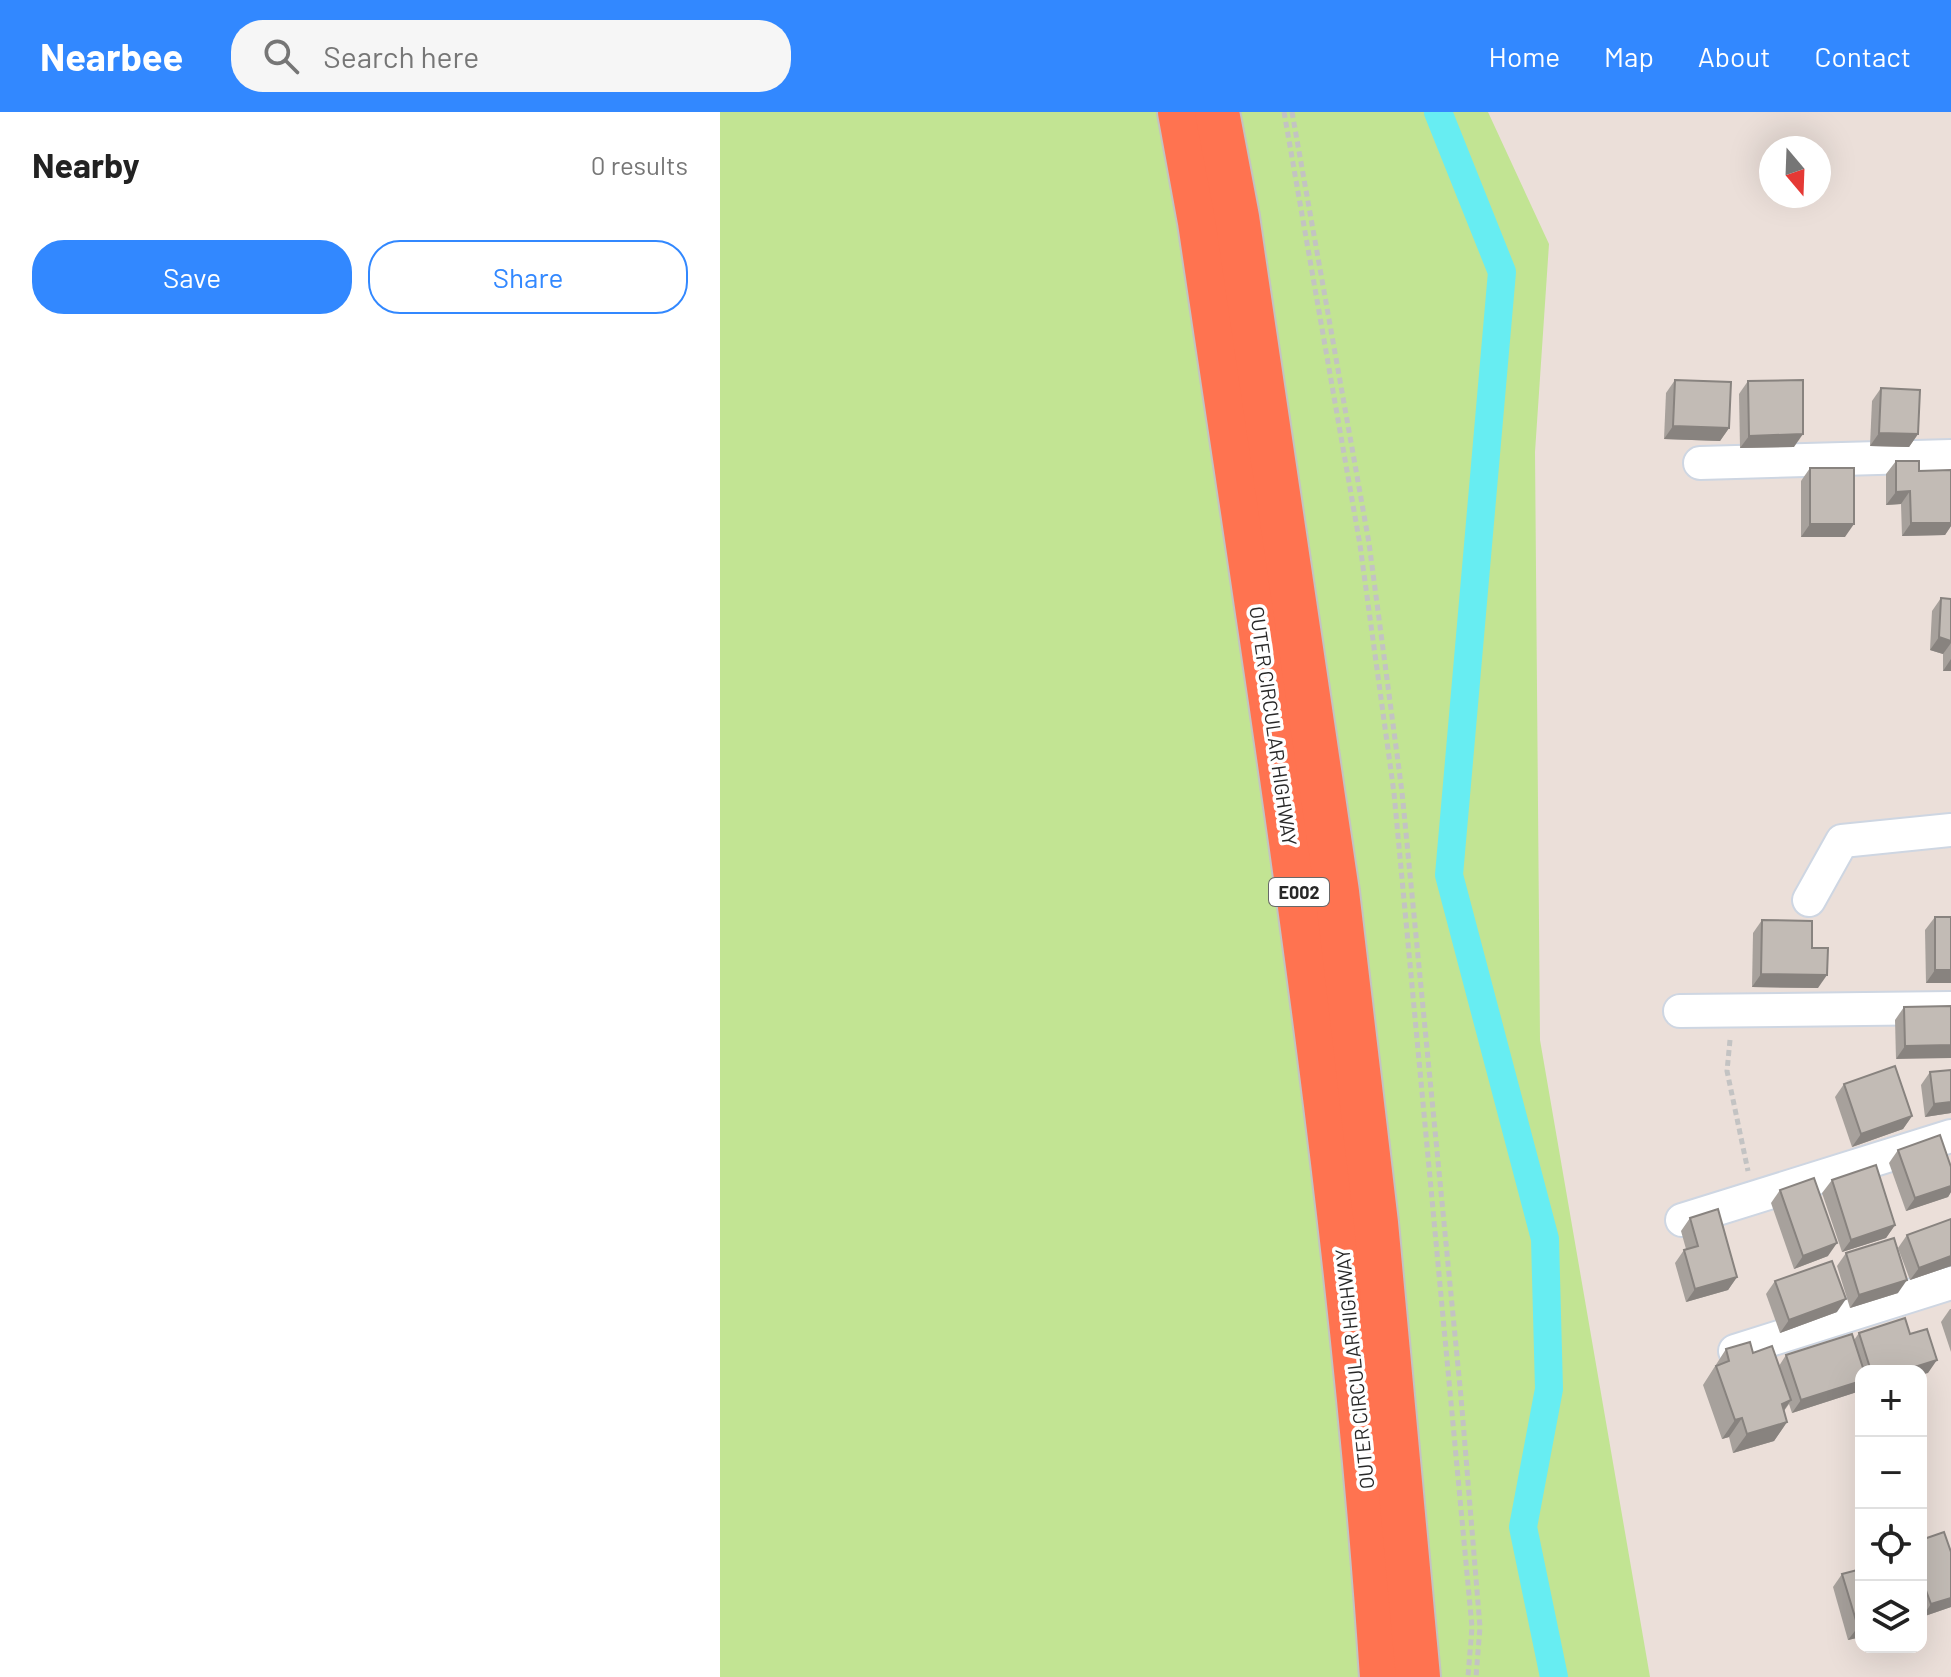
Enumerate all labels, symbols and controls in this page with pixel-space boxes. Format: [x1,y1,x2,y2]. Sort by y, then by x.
search box [231,20,791,92]
text: Nearbee [40,33,183,79]
icon: search [259,34,303,78]
text: Search here [323,38,479,74]
text: Home [1489,39,1560,73]
text: Map [1604,39,1654,73]
text: About [1698,39,1770,73]
text: Contact [1814,39,1911,73]
north arrow [1759,136,1831,208]
text: Nearby [32,144,140,185]
text: 0 results [591,149,688,180]
button: Save [32,240,352,314]
button: Share [368,240,688,314]
street label: OUTER CIRCULAR HIGHWAY [1245,605,1303,847]
road number: E002 [1269,878,1329,906]
street label: OUTER CIRCULAR HIGHWAY [1329,1248,1379,1490]
map controls [1855,1365,1927,1653]
button: + [1855,1365,1927,1437]
button: − [1855,1437,1927,1509]
button: locate [1855,1509,1927,1581]
button: layers [1855,1581,1927,1653]

